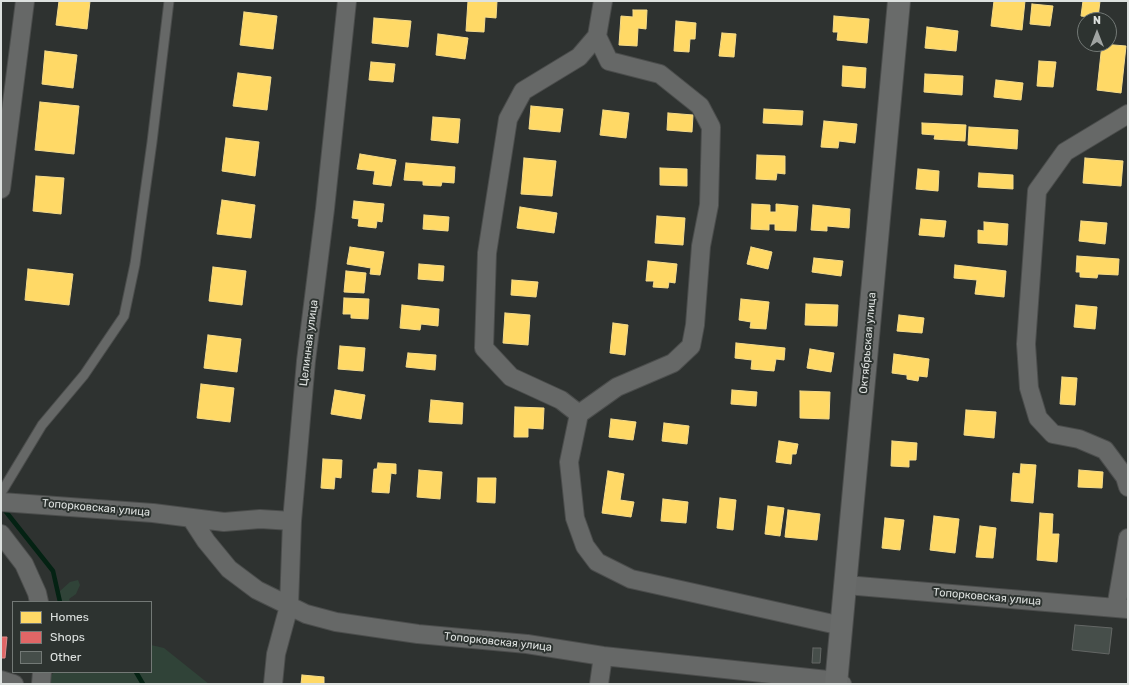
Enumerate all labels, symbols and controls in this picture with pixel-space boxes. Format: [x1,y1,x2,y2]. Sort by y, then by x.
north arrow [1077,12,1117,52]
text: N [1093,14,1101,27]
street label: Октябрьская улица [857,292,879,394]
street label: Целинная улица [297,299,321,387]
street label: Топорковская улица [41,497,151,519]
street label: Топорковская улица [932,586,1042,608]
legend [12,601,152,673]
text: Homes [50,610,89,624]
text: Shops [50,630,85,644]
street label: Топорковская улица [443,630,553,654]
text: Other [50,650,81,664]

